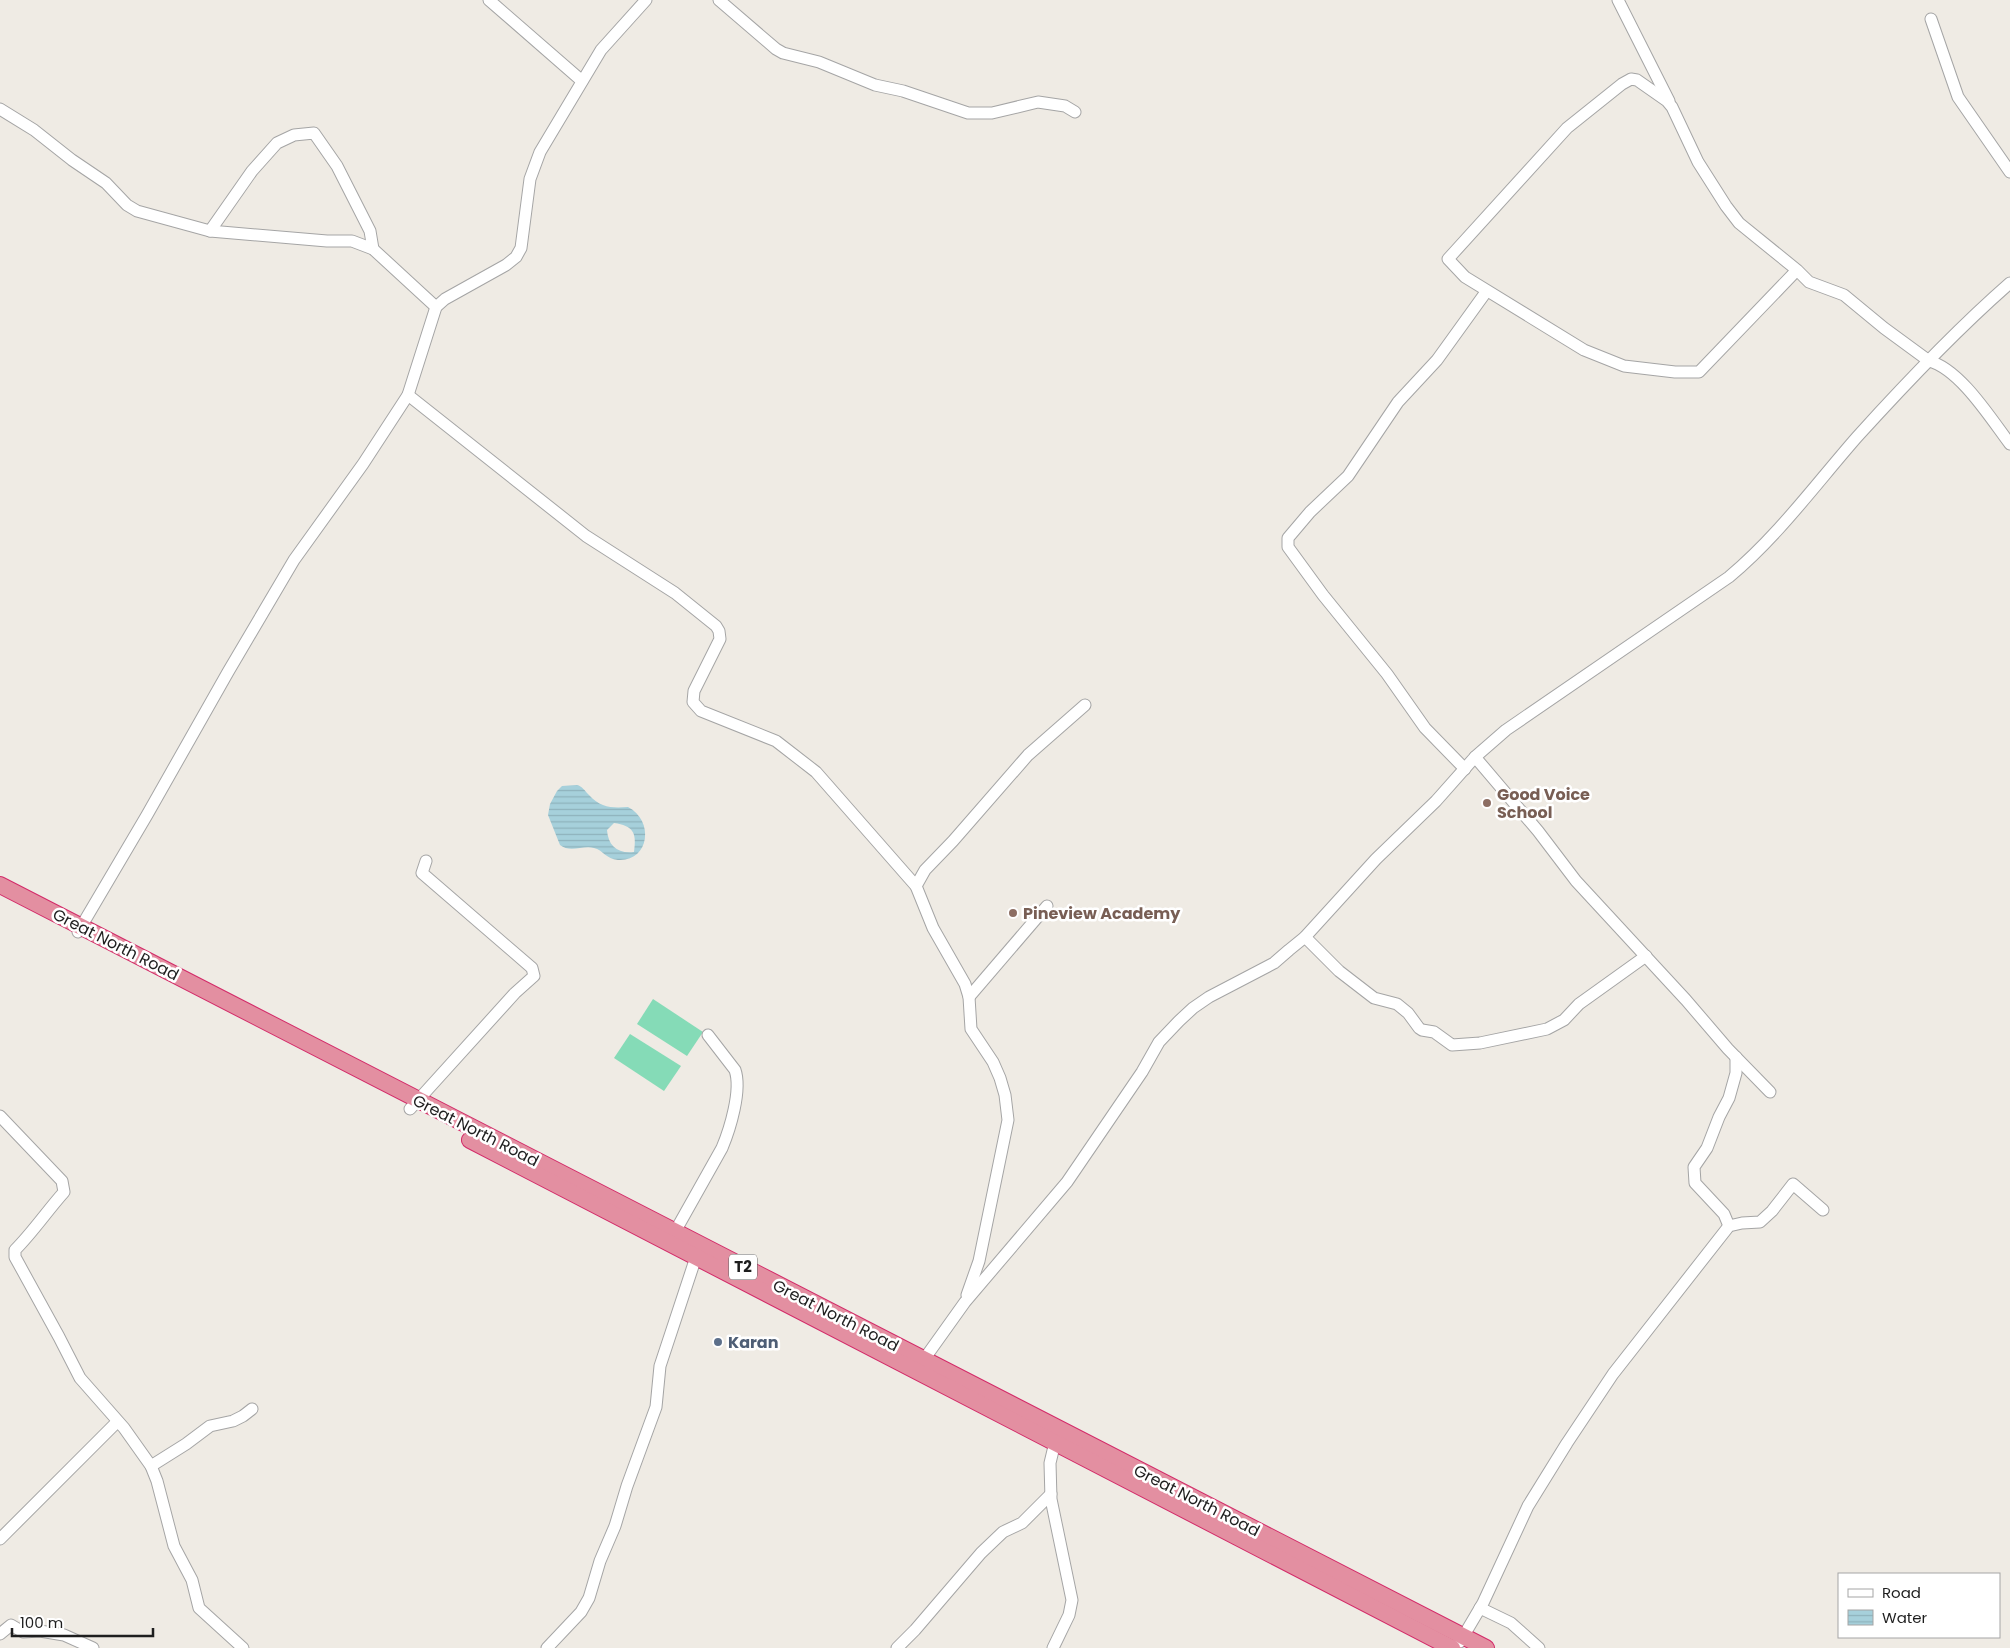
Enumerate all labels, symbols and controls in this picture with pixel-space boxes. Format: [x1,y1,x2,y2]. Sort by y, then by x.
place label: Good Voice School [1497,783,1590,824]
marker: Good Voice School [1481,797,1493,809]
place label: Pineview Academy [1023,902,1181,925]
street label: Great North Road [49,903,183,986]
marker: Pineview Academy [1007,907,1019,919]
street label: Great North Road [409,1089,543,1172]
road number: T2 [729,1254,757,1280]
street label: Great North Road [769,1274,903,1357]
place label: Karan [728,1331,779,1354]
marker: Karan [712,1336,724,1348]
street label: Great North Road [1130,1459,1264,1542]
legend [1838,1573,2000,1638]
text: Road [1882,1582,1921,1603]
scale bar [12,1606,154,1638]
text: Water [1882,1607,1928,1628]
text: 100 m [20,1612,63,1633]

